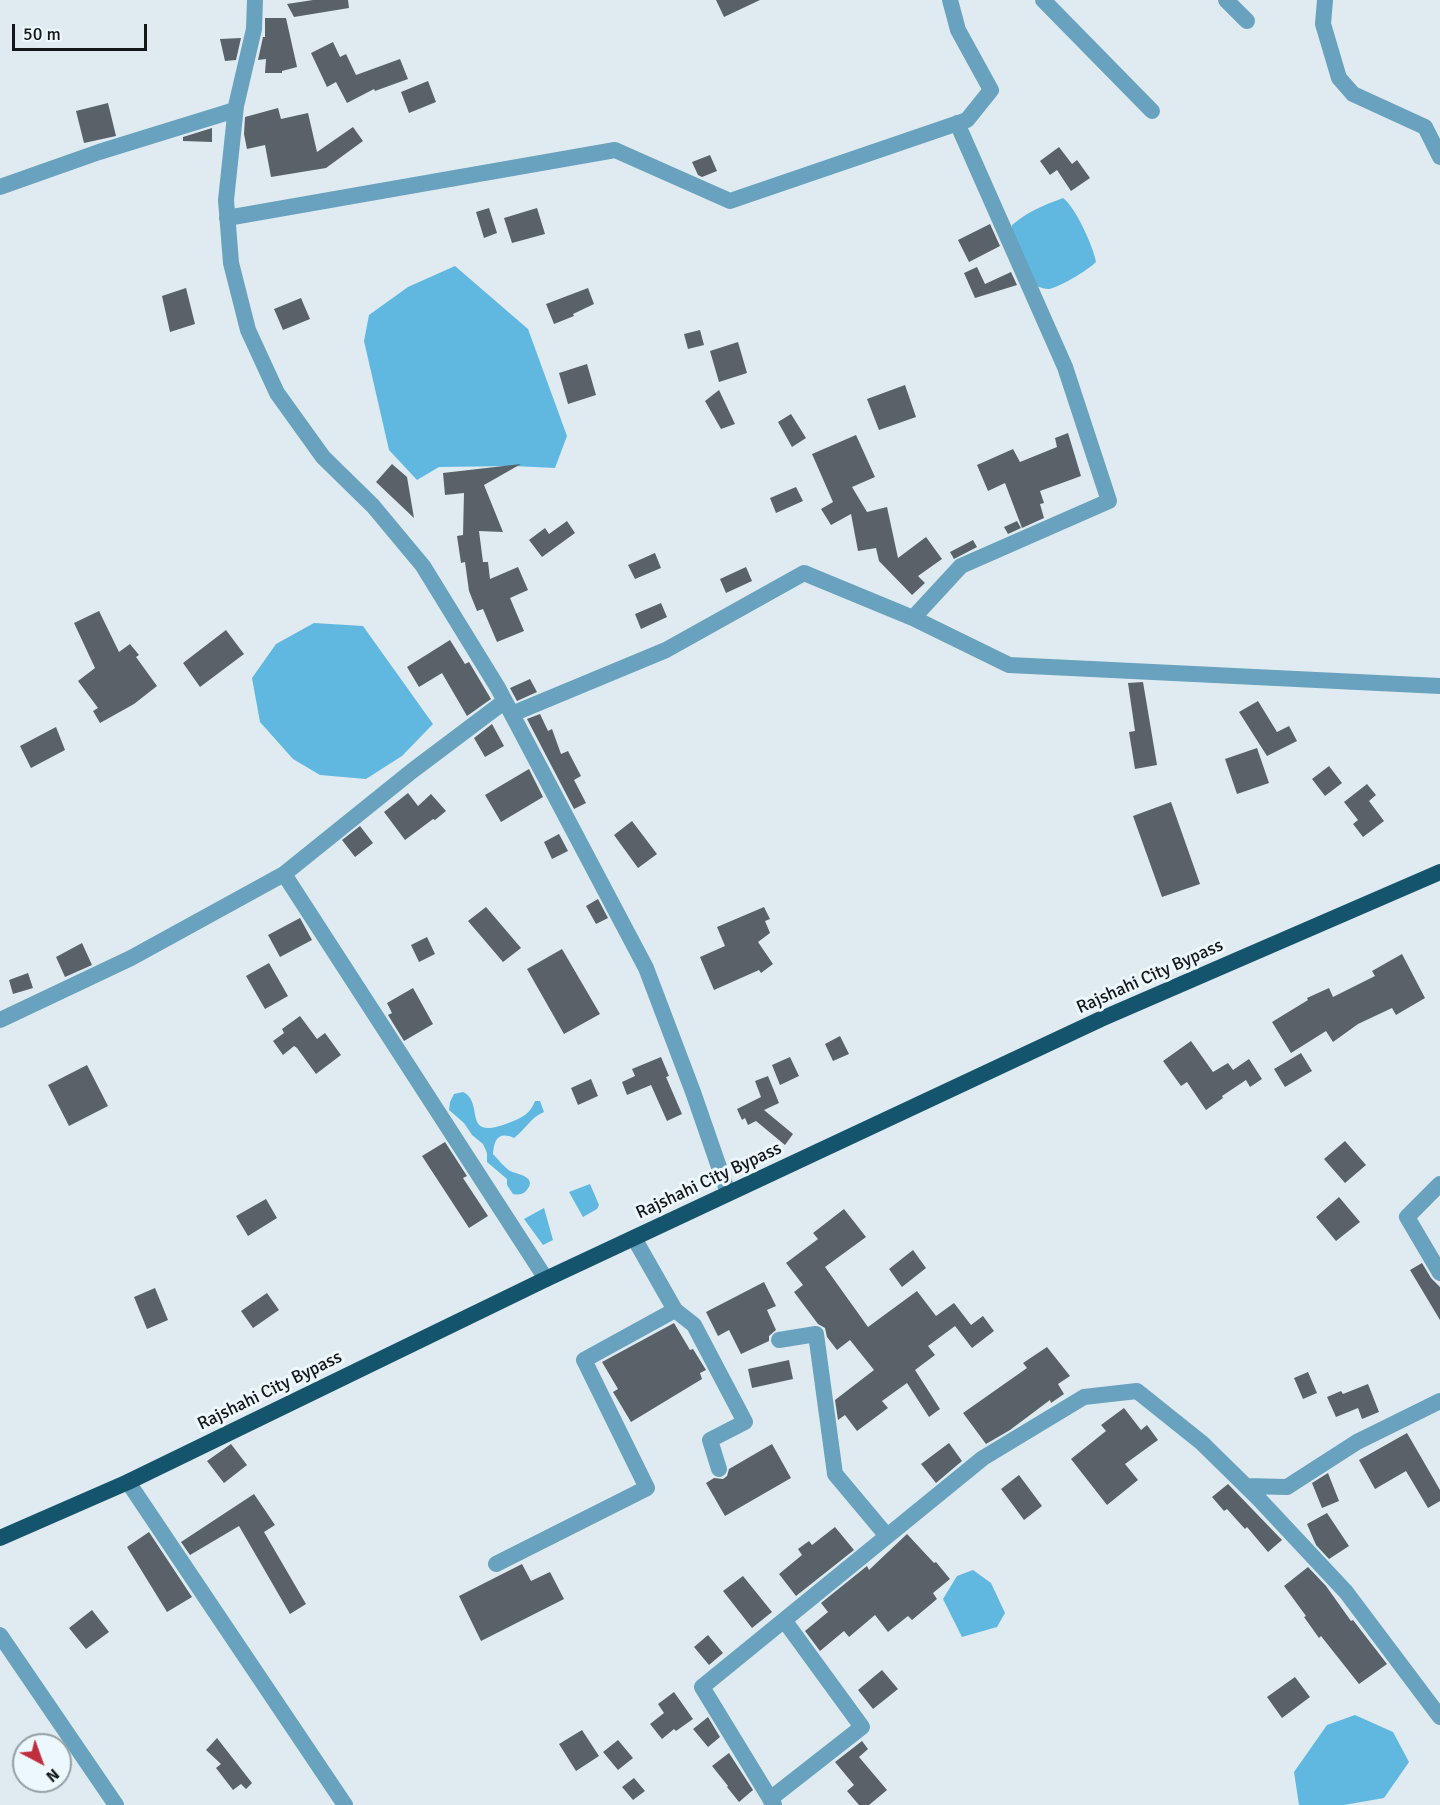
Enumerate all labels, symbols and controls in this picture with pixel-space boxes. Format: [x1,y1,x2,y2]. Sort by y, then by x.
scale bar [15,12,150,50]
text: 50 m [23,23,61,45]
street label: Rajshahi City Bypass [1073,935,1227,1019]
street label: Rajshahi City Bypass [633,1138,785,1224]
street label: Rajshahi City Bypass [194,1347,346,1435]
north arrow [12,1733,72,1793]
text: N [42,1764,63,1786]

